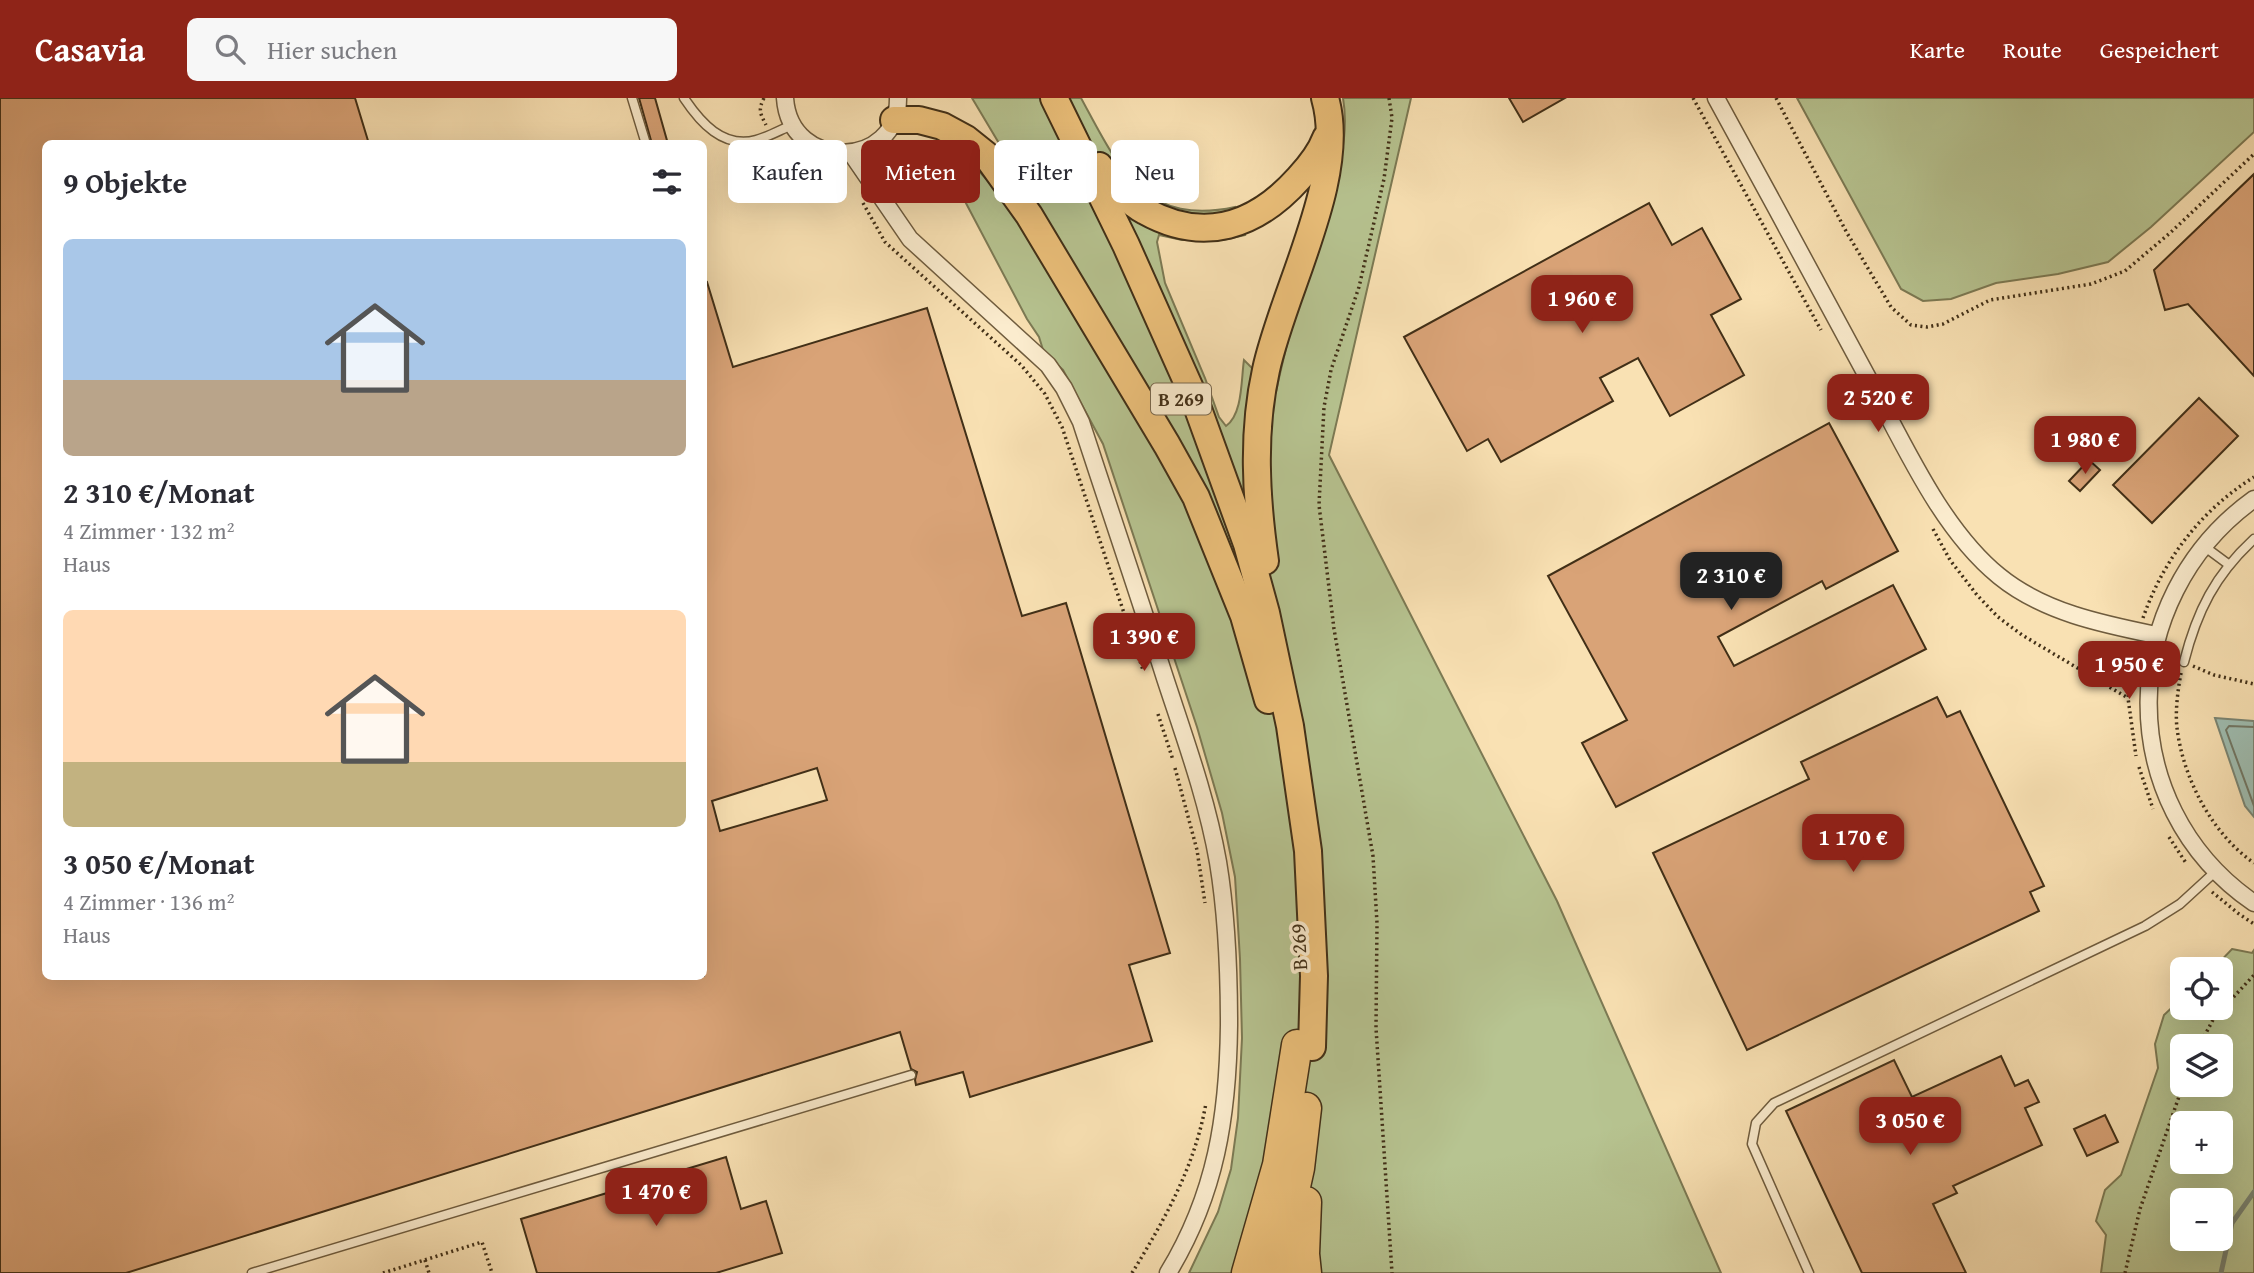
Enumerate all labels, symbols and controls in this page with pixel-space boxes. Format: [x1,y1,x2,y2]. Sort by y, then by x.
search box [187,18,677,81]
text: Casavia [35,25,145,73]
icon: search [211,30,249,68]
text: Hier suchen [267,30,397,69]
text: Karte [1910,32,1965,67]
text: Route [2003,32,2062,67]
text: Gespeichert [2100,32,2219,67]
chip: Kaufen [728,140,847,203]
chip: Mieten [861,140,980,203]
chip: Filter [994,140,1097,203]
chip: Neu [1111,140,1199,203]
text: 9 Objekte [63,160,187,204]
icon: filters [648,163,686,201]
pin: 1 960 € [1517,275,1647,335]
text: 1 960 € [1547,281,1617,314]
icon: home [312,285,438,411]
pin: 2 520 € [1813,374,1943,434]
text: 2 520 € [1843,380,1913,413]
road number: B 269 [1151,384,1211,414]
pin: 1 980 € [2020,416,2150,476]
text: 1 980 € [2050,422,2120,455]
text: 2 310 €/Monat [63,470,255,514]
text: 4 Zimmer · 132 m² [63,514,234,547]
text: Haus [63,547,111,580]
pin: 2 310 € [1666,552,1796,612]
text: 2 310 € [1696,558,1766,591]
pin: 1 390 € [1079,614,1209,673]
text: 1 390 € [1109,619,1179,652]
pin: 1 950 € [2064,642,2194,701]
text: 1 950 € [2094,647,2164,680]
icon: home [312,656,438,782]
pin: 1 170 € [1788,814,1918,874]
text: 1 170 € [1818,820,1888,853]
text: 3 050 €/Monat [63,841,255,885]
text: 4 Zimmer · 136 m² [63,885,234,918]
text: Haus [63,918,111,951]
street label: B 269 [1282,923,1315,971]
map controls [2170,957,2233,1251]
button: locate [2170,957,2233,1020]
button: layers [2170,1034,2233,1097]
pin: 3 050 € [1845,1098,1975,1157]
text: 3 050 € [1875,1103,1945,1136]
button: + [2170,1111,2233,1174]
pin: 1 470 € [591,1168,721,1228]
text: 1 470 € [621,1174,691,1207]
button: − [2170,1188,2233,1251]

